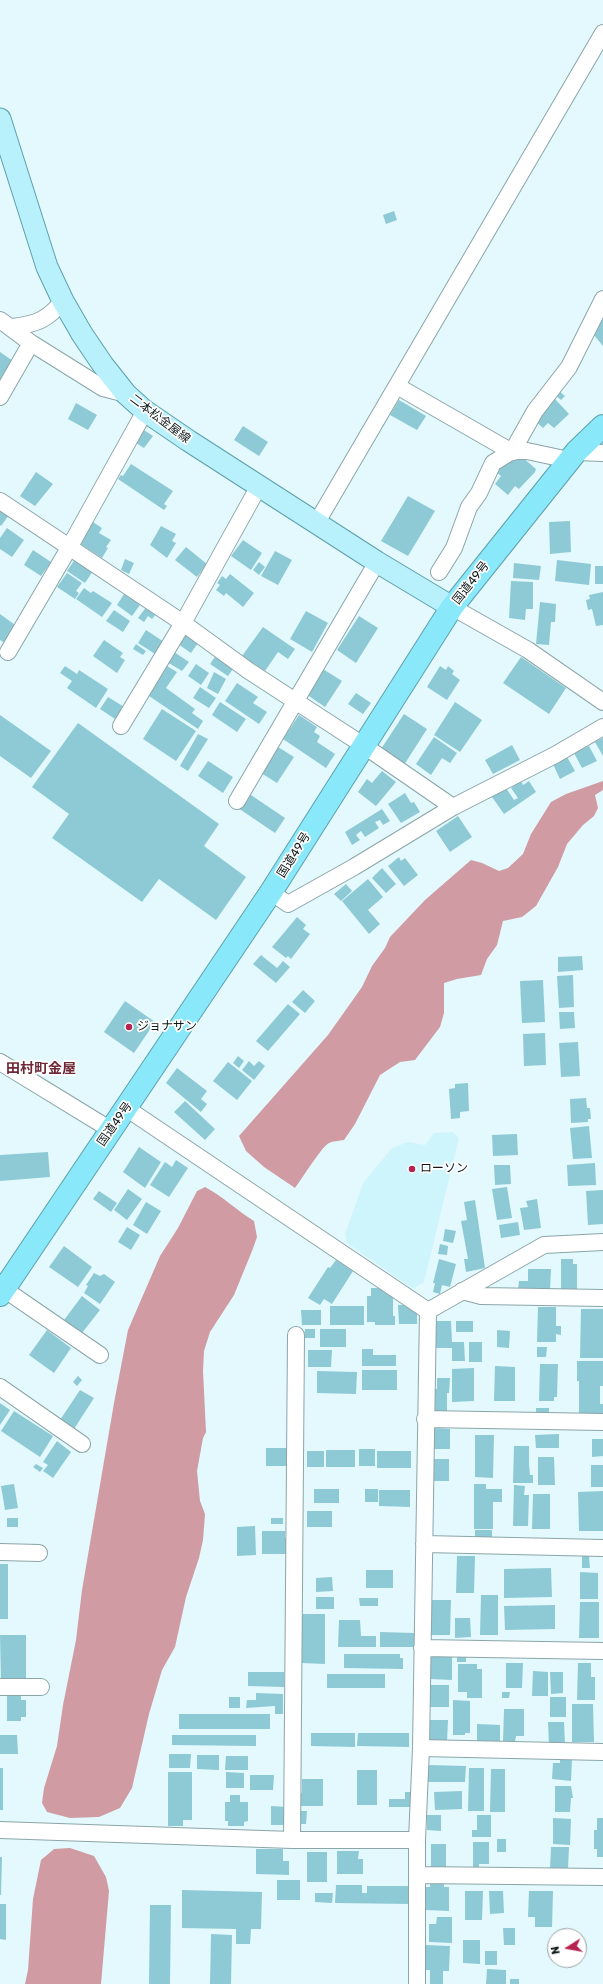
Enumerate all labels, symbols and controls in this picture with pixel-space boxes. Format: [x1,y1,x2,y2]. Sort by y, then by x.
street label: 二本松金屋線 [127,392,193,446]
street label: 国道49号 [450,559,492,607]
street label: 国道49号 [275,830,313,880]
place label: ジョナサン [137,1020,197,1034]
marker: ジョナサン [124,1022,134,1032]
district label: 田村町金屋 [6,1061,76,1077]
street label: 国道49号 [95,1099,135,1149]
place label: ローソン [420,1162,468,1176]
marker: ローソン [407,1164,417,1174]
north arrow [547,1928,587,1968]
text: N [549,1945,563,1955]

